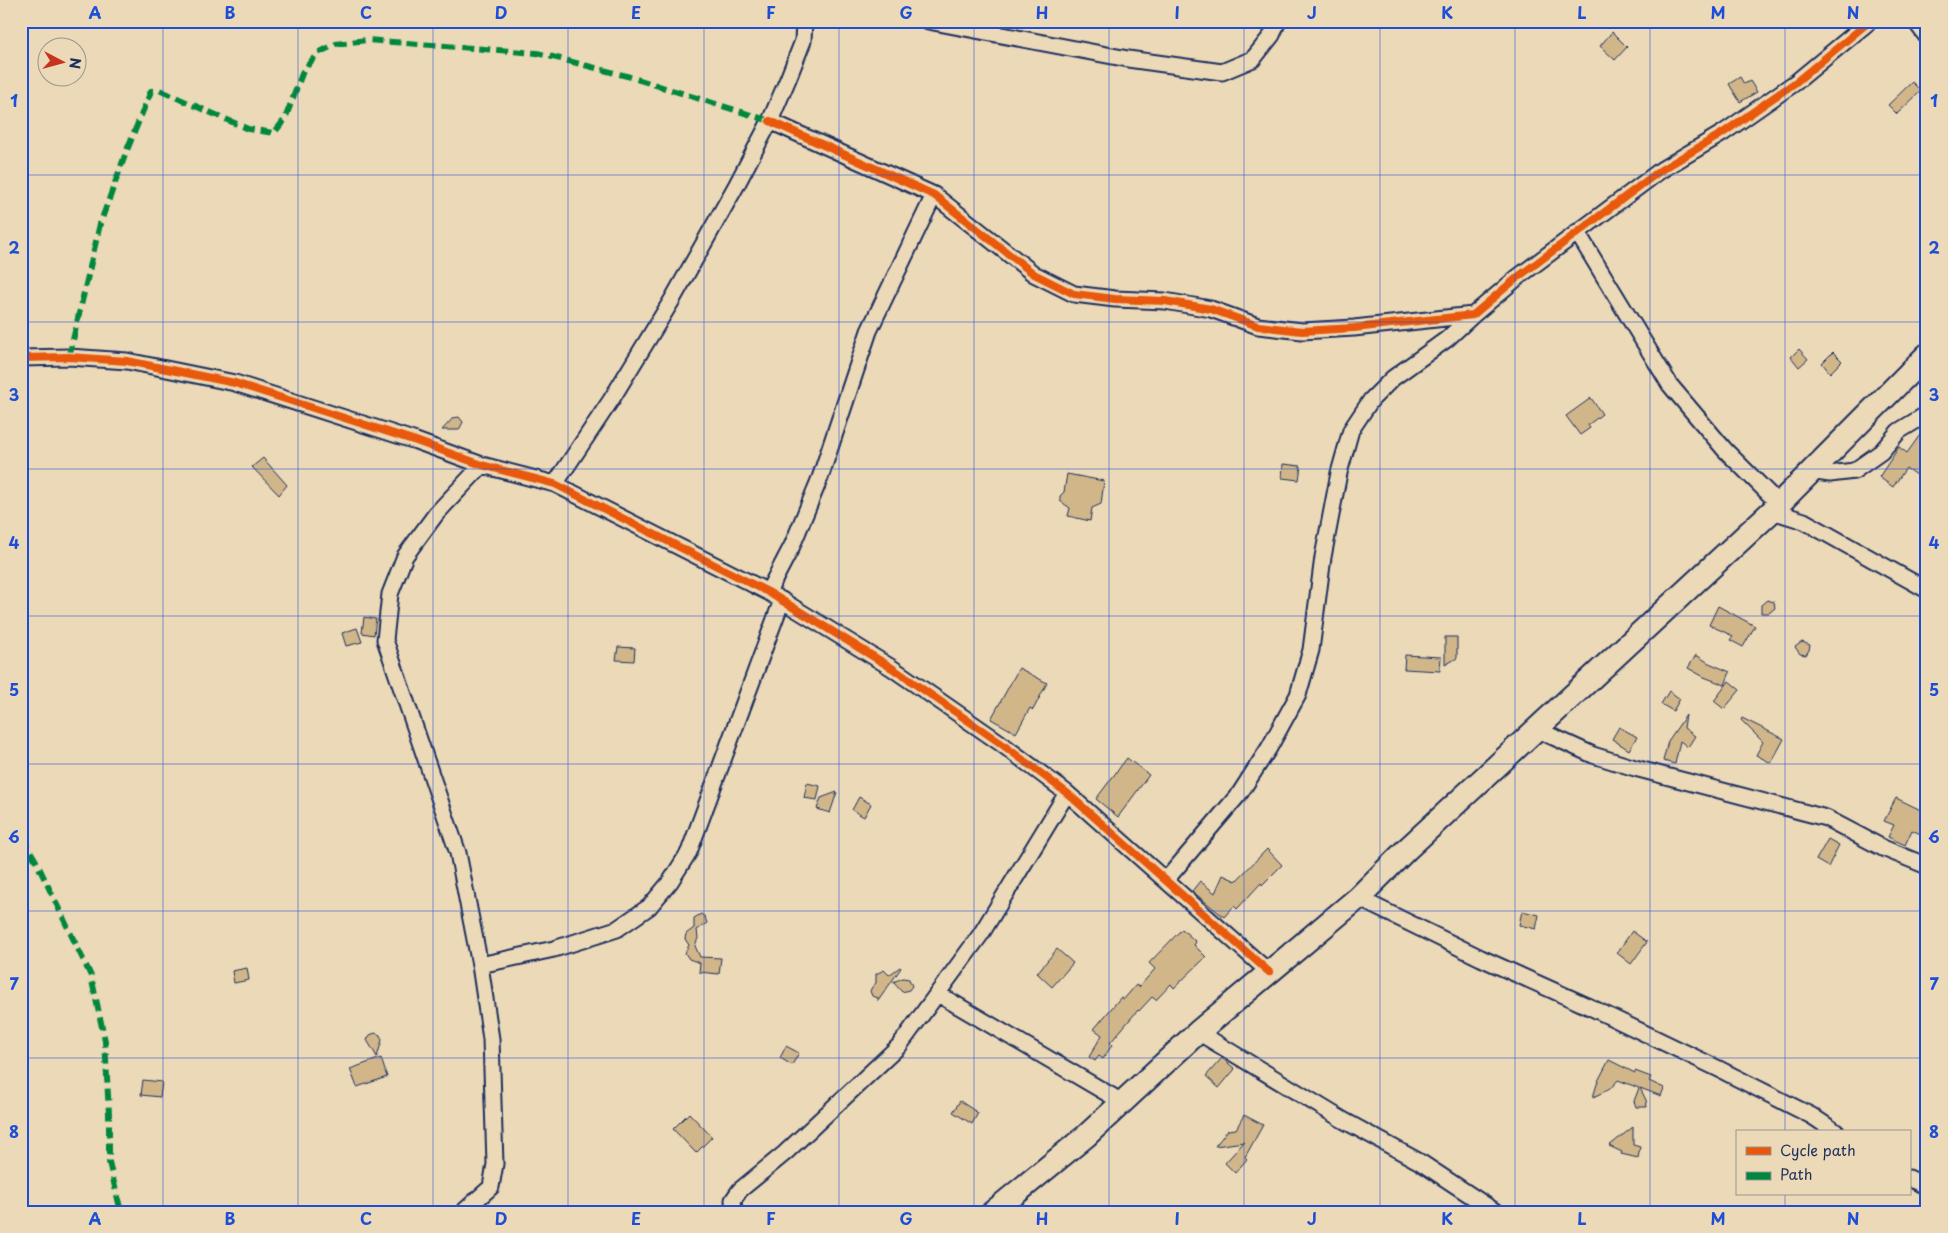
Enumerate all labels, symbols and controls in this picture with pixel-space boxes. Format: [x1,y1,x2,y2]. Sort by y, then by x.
text: A [89,0,102,24]
text: B [225,0,236,24]
text: C [360,0,372,24]
text: D [495,0,507,24]
text: E [631,0,641,24]
text: F [766,0,776,24]
text: G [899,0,913,24]
text: H [1036,0,1048,24]
text: I [1174,0,1180,24]
text: J [1307,0,1317,24]
text: K [1441,0,1453,24]
text: L [1577,0,1587,24]
text: M [1710,0,1726,24]
text: N [1847,0,1859,24]
north arrow [38,38,88,88]
text: N [64,57,86,70]
text: 1 [10,88,18,112]
text: 1 [1930,88,1938,112]
text: 2 [8,235,20,259]
text: 2 [1928,235,1940,259]
text: 3 [9,382,19,406]
text: 3 [1929,382,1939,406]
text: 4 [9,530,20,554]
text: 4 [1929,530,1940,554]
text: 5 [9,677,19,701]
text: 5 [1929,677,1939,701]
text: 6 [8,824,20,848]
text: 6 [1928,824,1940,848]
text: 7 [9,971,19,995]
text: 7 [1929,971,1939,995]
text: 8 [9,1119,19,1143]
text: 8 [1929,1119,1939,1143]
legend [1736,1130,1910,1196]
text: Cycle path [1780,1138,1856,1161]
text: Path [1780,1162,1812,1185]
text: A [89,1206,102,1230]
text: B [225,1206,236,1230]
text: C [360,1206,372,1230]
text: D [495,1206,507,1230]
text: E [631,1206,641,1230]
text: F [766,1206,776,1230]
text: G [899,1206,913,1230]
text: H [1036,1206,1048,1230]
text: I [1174,1206,1180,1230]
text: J [1307,1206,1317,1230]
text: K [1441,1206,1453,1230]
text: L [1577,1206,1587,1230]
text: M [1710,1206,1726,1230]
text: N [1847,1206,1859,1230]

